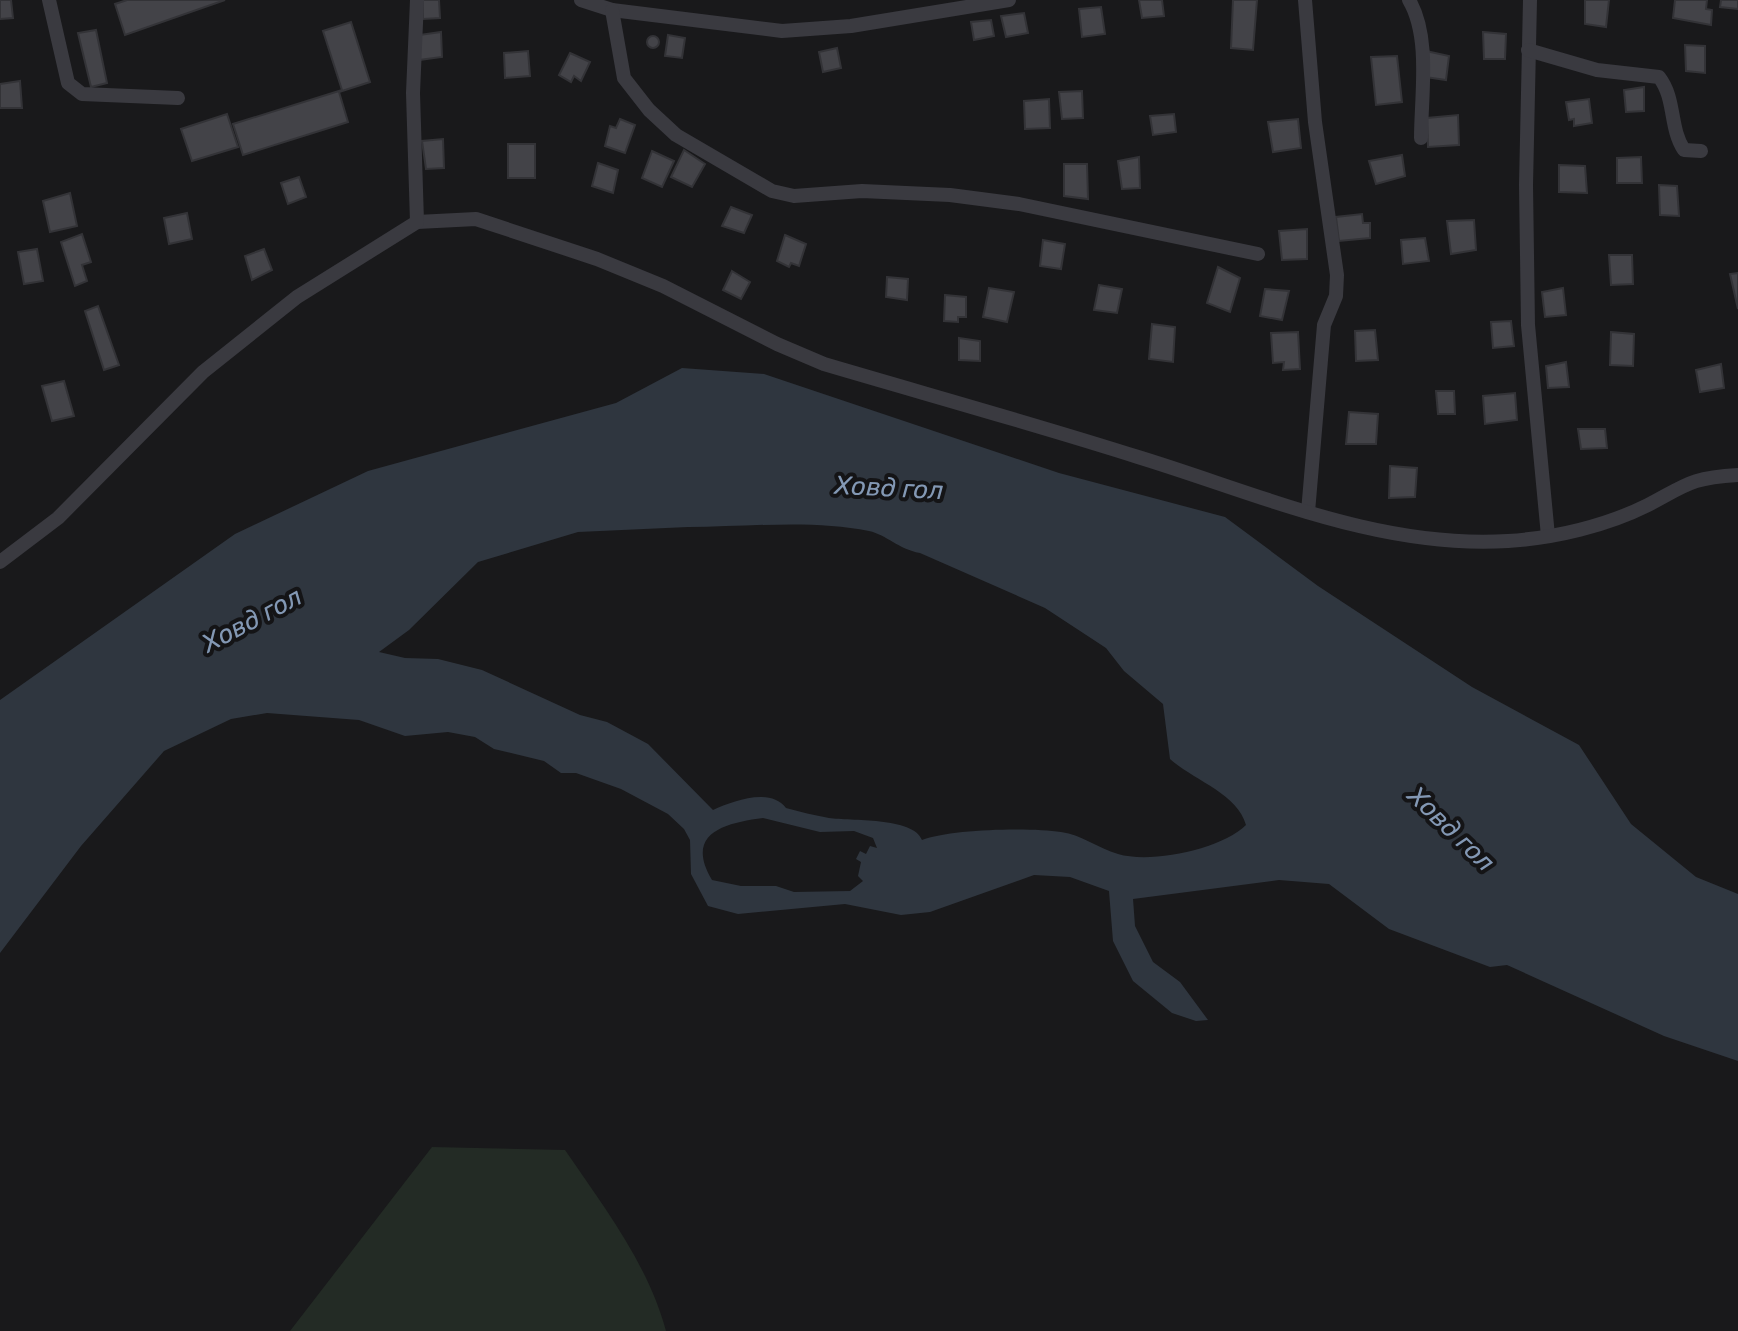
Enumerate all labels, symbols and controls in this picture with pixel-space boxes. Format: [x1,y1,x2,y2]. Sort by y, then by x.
water label: Ховд гол [832,470,944,506]
water label: Ховд гол [195,581,307,660]
water label: Ховд гол [1400,779,1501,878]

